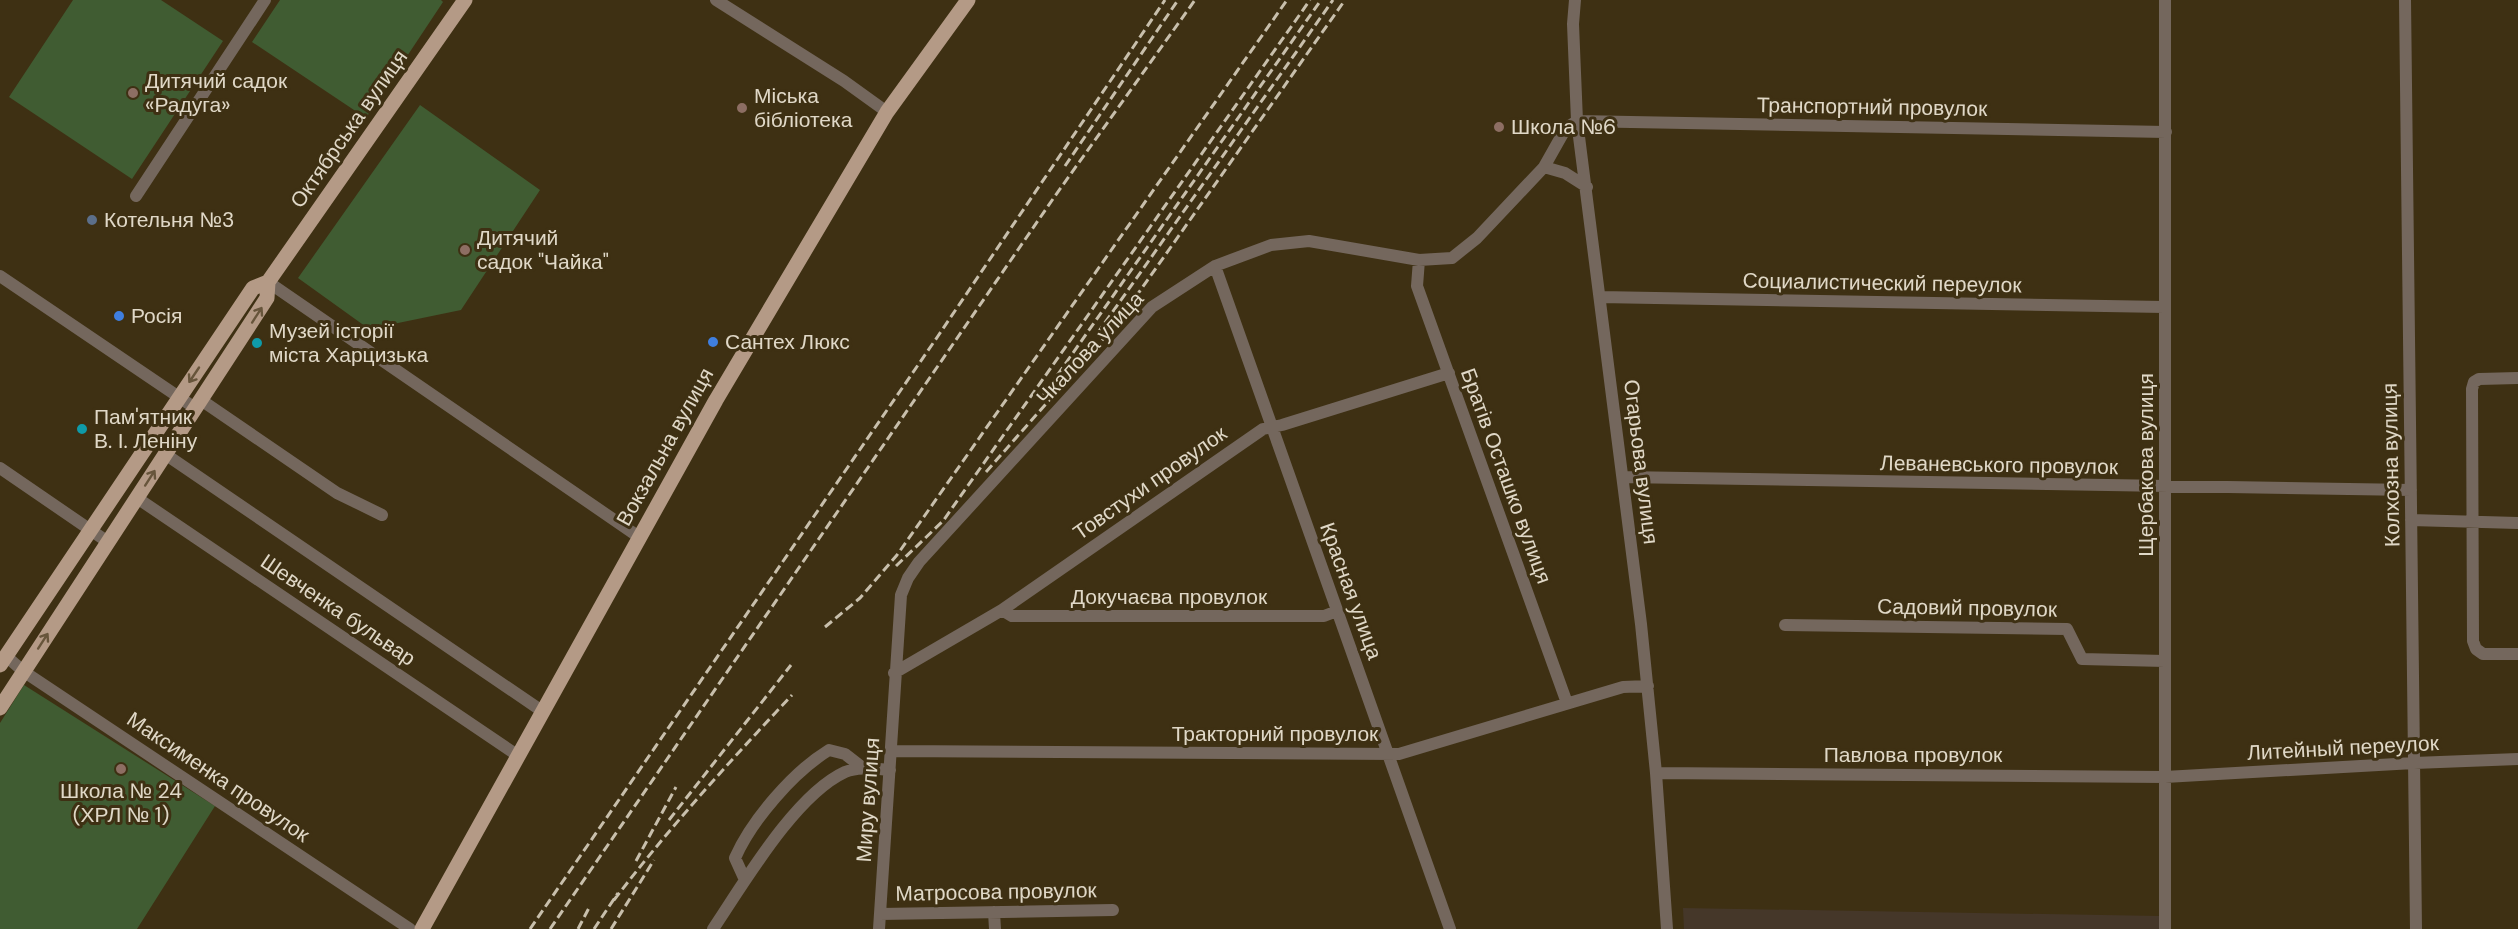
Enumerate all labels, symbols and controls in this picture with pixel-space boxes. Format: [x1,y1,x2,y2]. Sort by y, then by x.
street label: Октябрська вулиця [284,44,414,214]
place label: Дитячий садок «Радуга» [145,67,288,119]
place label: Міська бібліотека [754,82,853,134]
marker: Дитячий садок «Радуга» [126,86,140,100]
street label: Транспортний провулок [1757,91,1988,123]
marker: Міська бібліотека [735,101,749,115]
place label: Школа №6 [1511,113,1616,141]
marker: Школа №6 [1492,120,1506,134]
place label: Котельня №3 [104,206,235,234]
marker: Котельня №3 [85,213,99,227]
place label: Дитячий садок "Чайка" [477,224,609,276]
marker: Дитячий садок "Чайка" [458,243,472,257]
street label: Социалистический переулок [1742,267,2023,299]
street label: Чкалова улица [1030,285,1150,411]
place label: Росія [131,302,182,330]
one-way arrow [250,306,263,323]
marker: Росія [112,309,126,323]
place label: Музей історії міста Харцизька [269,317,429,369]
place label: Сантех Люкс [725,328,850,356]
marker: Сантех Люкс [706,335,720,349]
marker: Музей історії міста Харцизька [250,336,264,350]
street label: Вокзальна вулиця [610,363,720,531]
street label: Братів Осташко вулиця [1454,364,1558,588]
one-way arrow [188,367,201,384]
street label: Щербакова вулиця [2132,373,2160,557]
street label: Огарьова вулиця [1617,378,1665,546]
street label: Колхозна вулиця [2376,383,2406,547]
place label: Пам'ятник В. І. Леніну [94,403,198,455]
street label: Товстухи провулок [1068,419,1233,546]
marker: Пам'ятник В. І. Леніну [75,422,89,436]
street label: Леваневського провулок [1880,449,2119,481]
one-way arrow [144,470,156,487]
street label: Красная улица [1313,519,1389,664]
street label: Шевченка бульвар [255,548,421,672]
street label: Докучаєва провулок [1071,583,1268,611]
street label: Садовий провулок [1877,592,2058,624]
one-way arrow [37,633,49,650]
street label: Максименка провулок [121,705,315,849]
street label: Тракторний провулок [1172,720,1379,748]
street label: Литейный переулок [2246,729,2440,767]
street label: Миру вулиця [850,737,886,863]
street label: Павлова провулок [1824,741,2003,769]
marker: Школа № 24 (ХРЛ № 1) [114,762,128,776]
place label: Школа № 24 (ХРЛ № 1) [60,777,182,829]
street label: Матросова провулок [895,876,1098,908]

